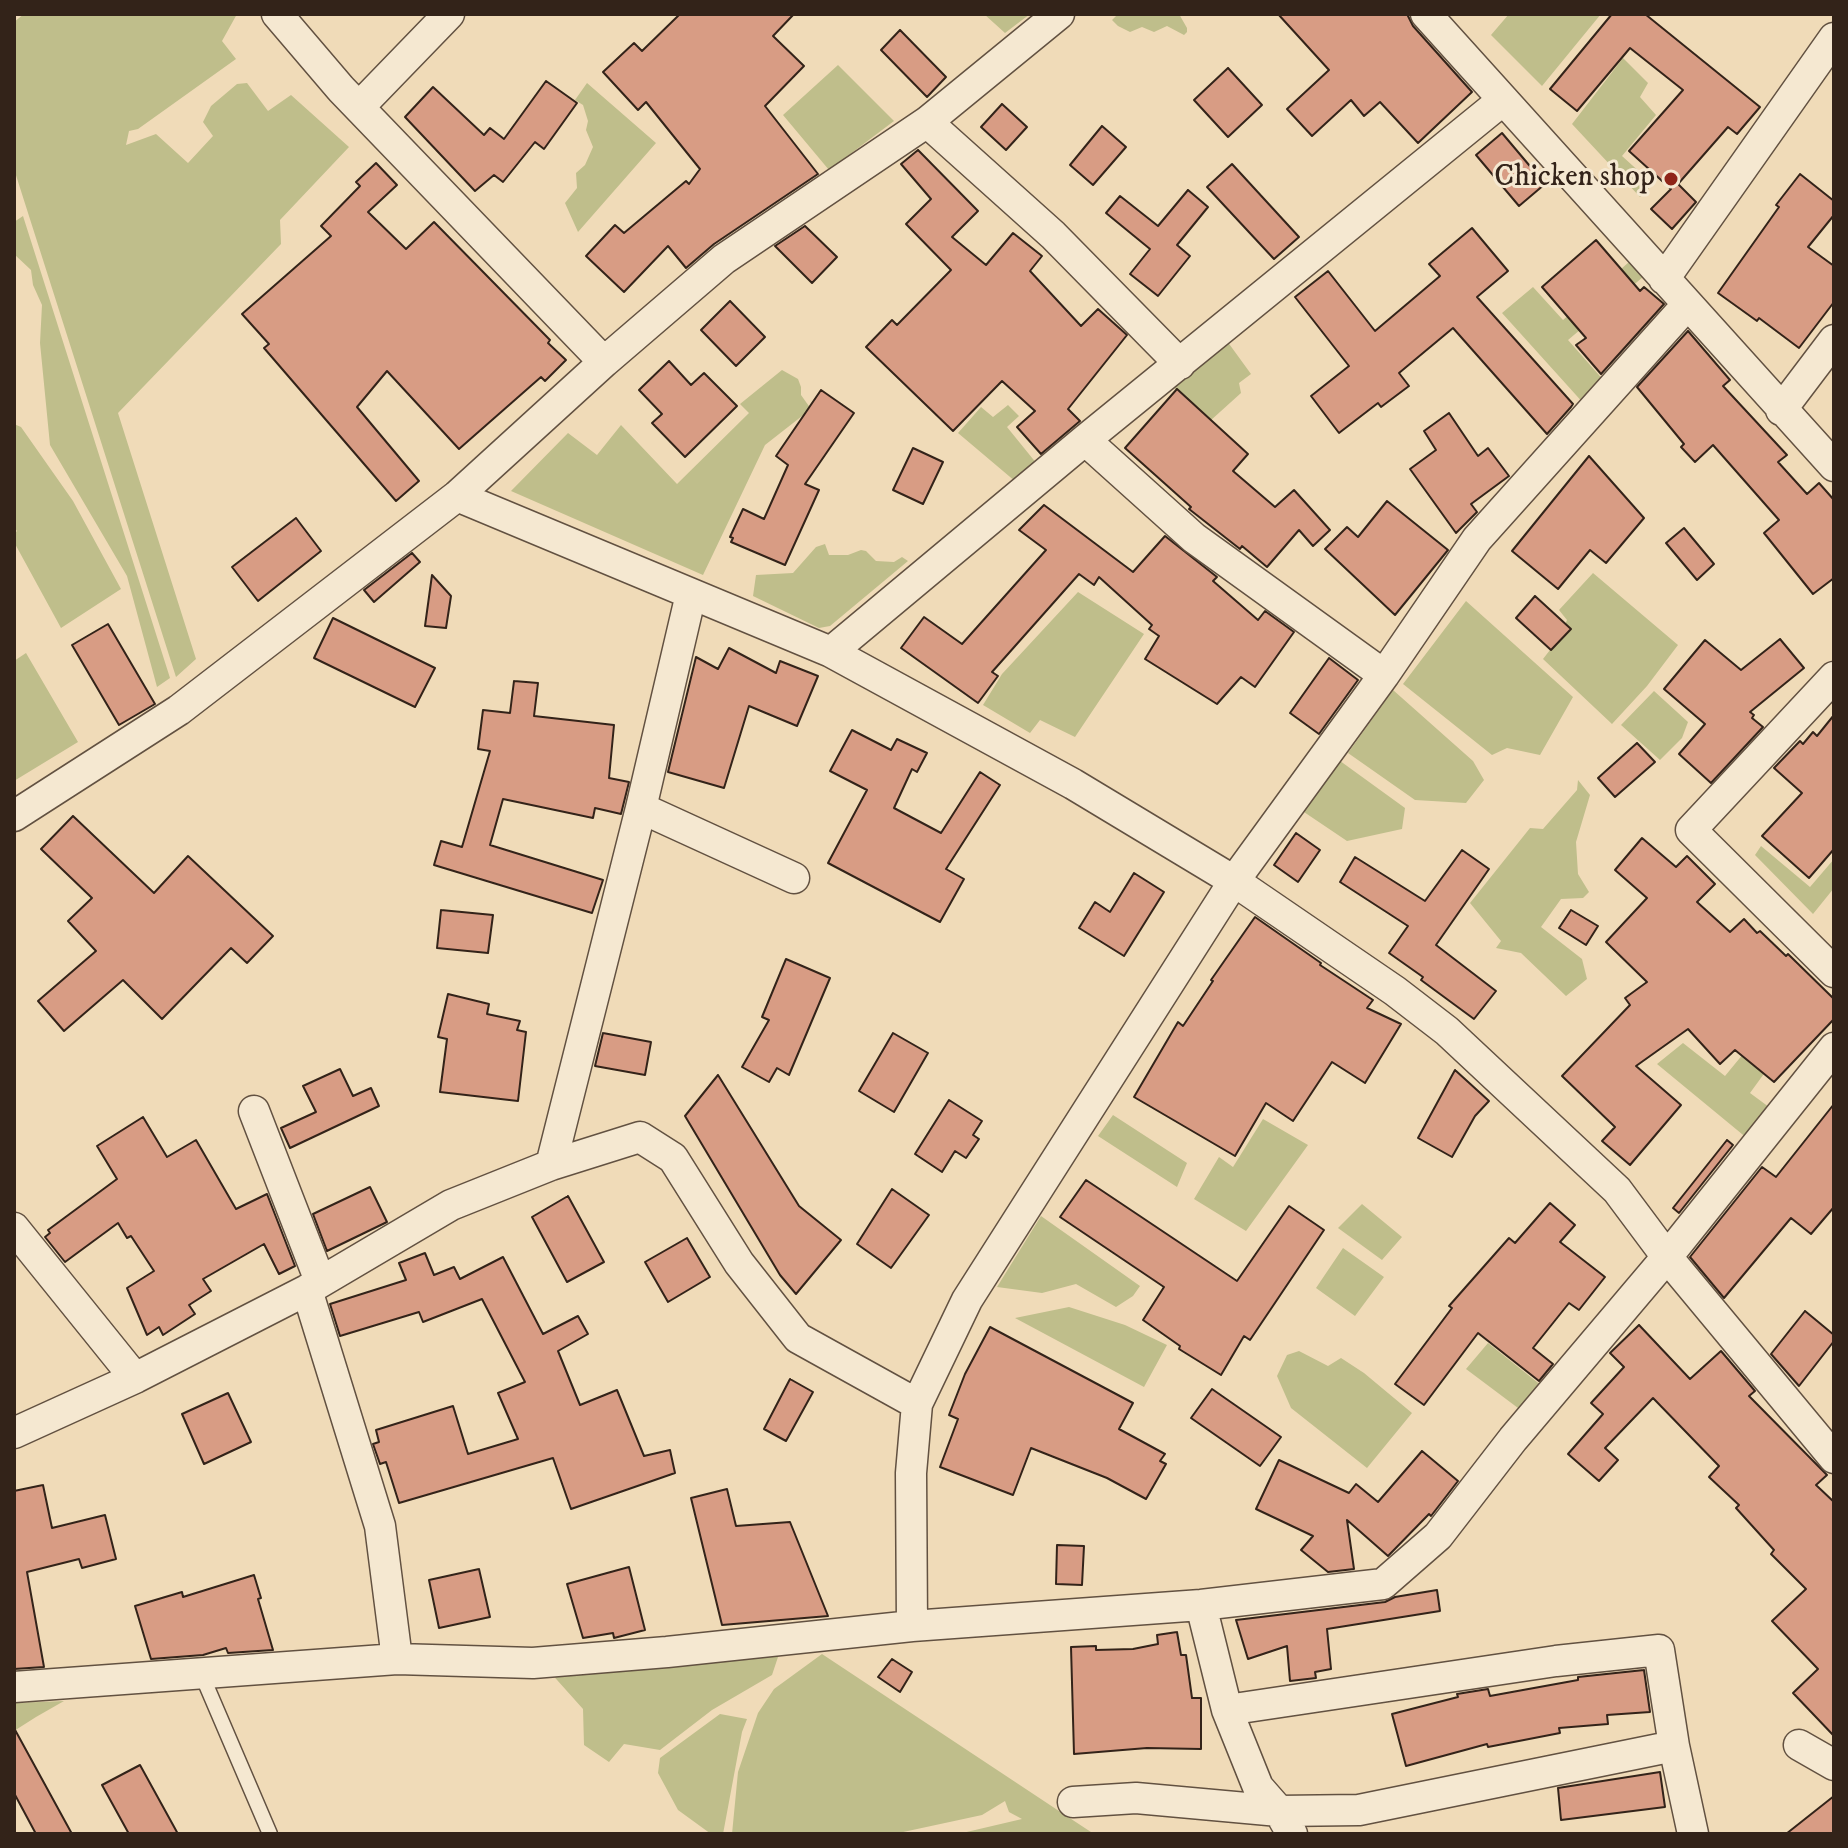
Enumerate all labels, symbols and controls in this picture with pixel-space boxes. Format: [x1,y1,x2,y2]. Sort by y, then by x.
place label: Chicken shop [1494,161,1655,197]
marker: Chicken shop [1662,170,1680,188]

